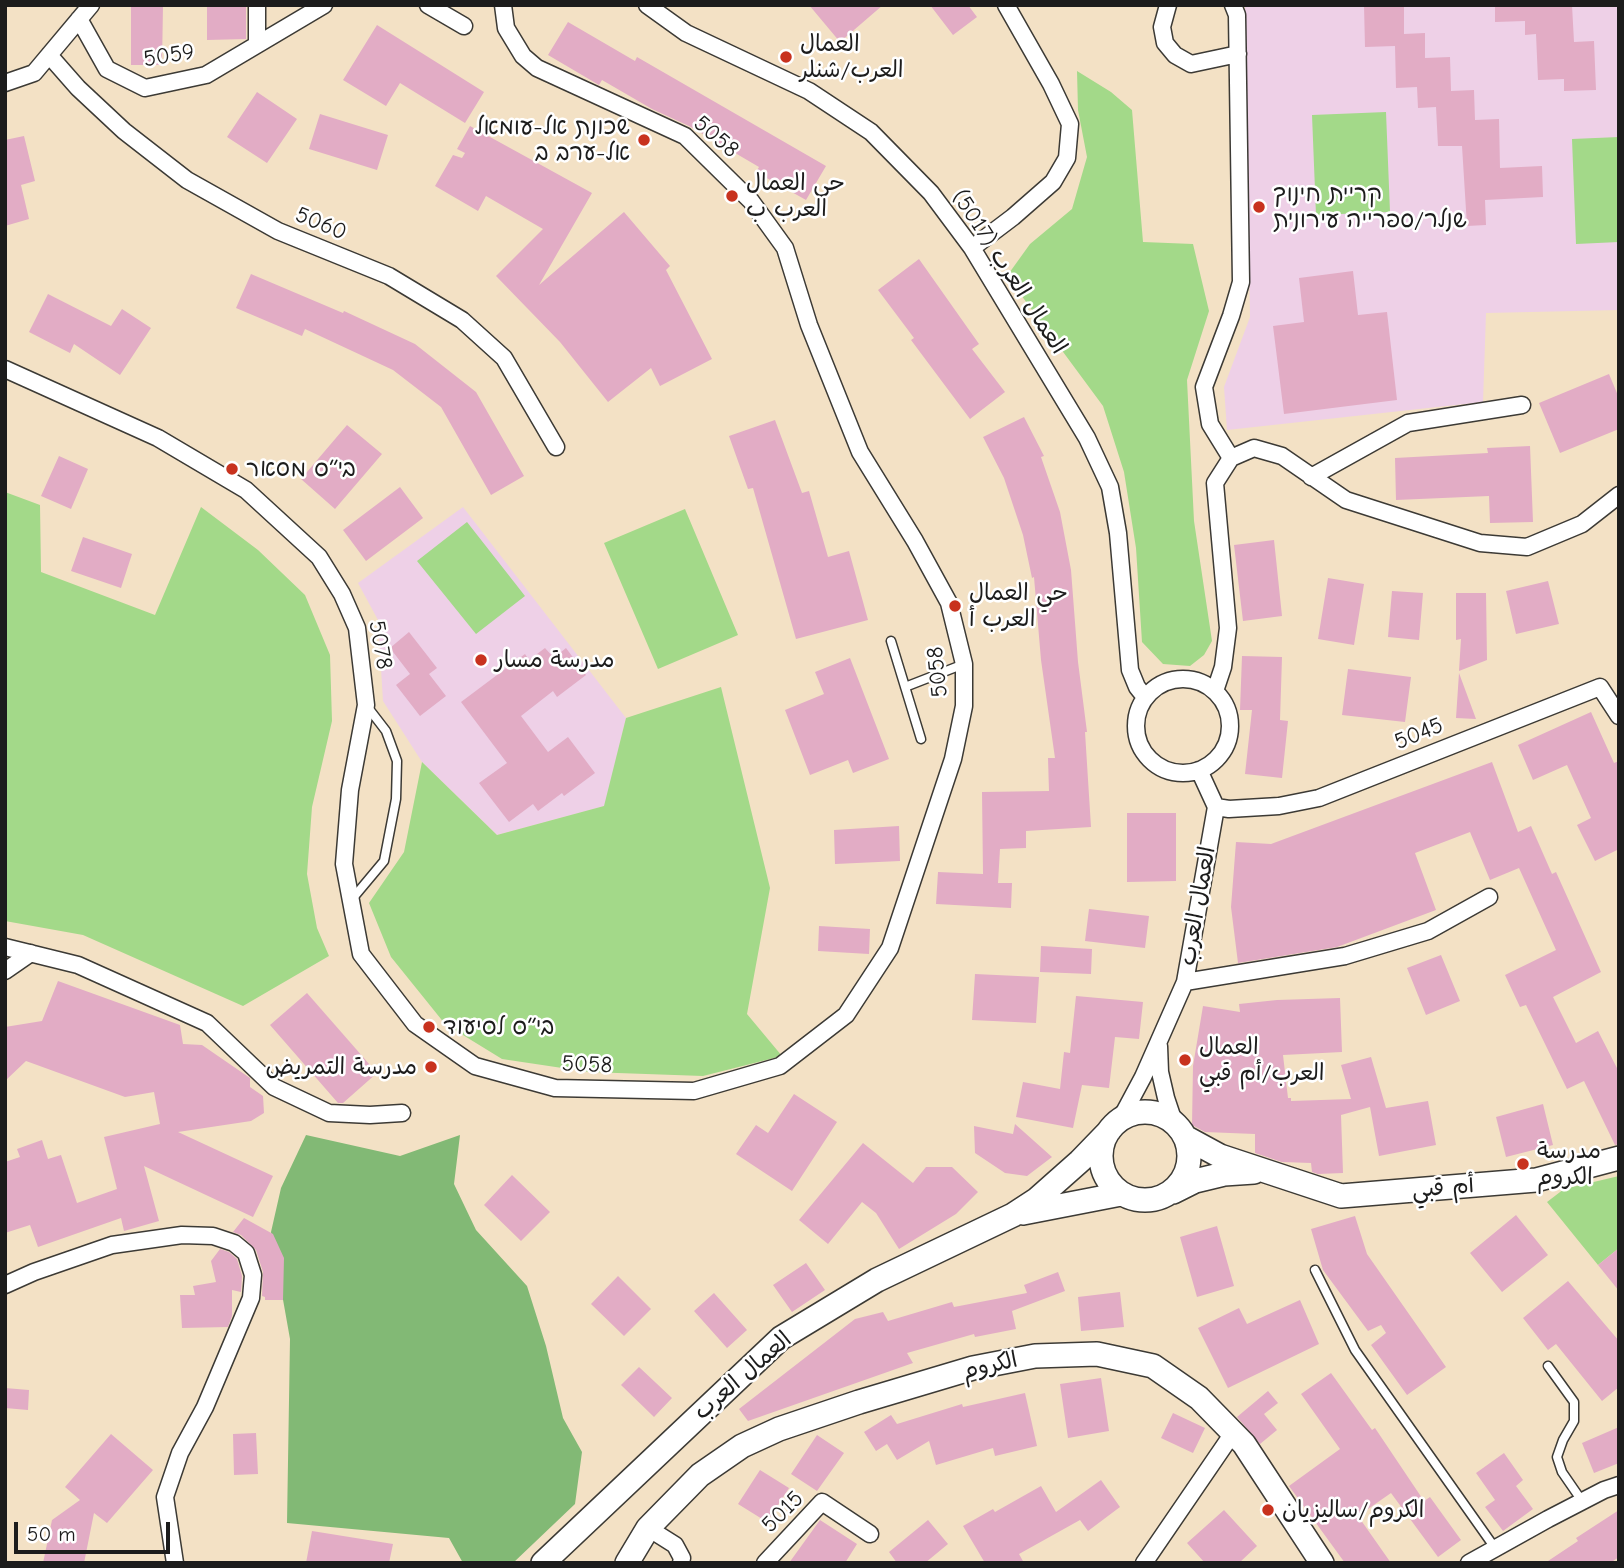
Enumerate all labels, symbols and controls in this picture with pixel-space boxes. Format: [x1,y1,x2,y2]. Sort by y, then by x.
place label: العمال العرب/شنلر [800,30,903,84]
street label: 5059 [142,38,196,74]
marker: العمال العرب/شنلر [778,49,794,65]
street label: 5058 [688,110,744,164]
place label: שכונת אל-עומאל אל-ערב ב [474,113,630,167]
marker: שכונת אל-עומאל אל-ערב ב [636,132,652,148]
place label: حي العمال العرب ب [746,169,845,223]
place label: קריית חינוך שנלר/ספרייה עירונית [1273,180,1467,234]
street label: العمال العرب (5017) [946,185,1072,359]
marker: حي العمال العرب ب [724,188,740,204]
marker: קריית חינוך שנלר/ספרייה עירונית [1251,199,1267,215]
street label: 5060 [291,201,351,247]
place label: בי״ס מסאר [246,455,356,483]
marker: בי״ס מסאר [224,461,240,477]
place label: حي العمال العرب أ [969,579,1068,633]
marker: حي العمال العرب أ [947,598,963,614]
street label: 5078 [362,618,398,672]
street label: 5058 [922,645,954,699]
place label: مدرسة مسار [495,646,614,674]
marker: مدرسة مسار [473,652,489,668]
street label: 5045 [1391,712,1447,756]
street label: العمال العرب [1174,844,1222,968]
place label: בי״ס לסיעוד [443,1013,554,1041]
marker: בי״ס לסיעוד [421,1019,437,1035]
place label: العمال العرب/أم قبي [1199,1033,1324,1087]
street label: 5058 [561,1050,613,1080]
marker: العمال العرب/أم قبي [1177,1052,1193,1068]
place label: مدرسة التمريض [266,1053,417,1081]
marker: مدرسة التمريض [423,1059,439,1075]
place label: مدرسة الكروم [1537,1137,1601,1191]
marker: مدرسة الكروم [1515,1156,1531,1172]
street label: أم قبي [1411,1172,1475,1204]
street label: العمال العرب [689,1326,797,1426]
street label: الكروم [960,1346,1020,1386]
street label: 5015 [756,1485,810,1539]
place label: الكروم/ساليزيان [1282,1496,1424,1524]
marker: الكروم/ساليزيان [1260,1502,1276,1518]
scale bar [18,1508,173,1552]
text: 50 m [27,1522,76,1546]

